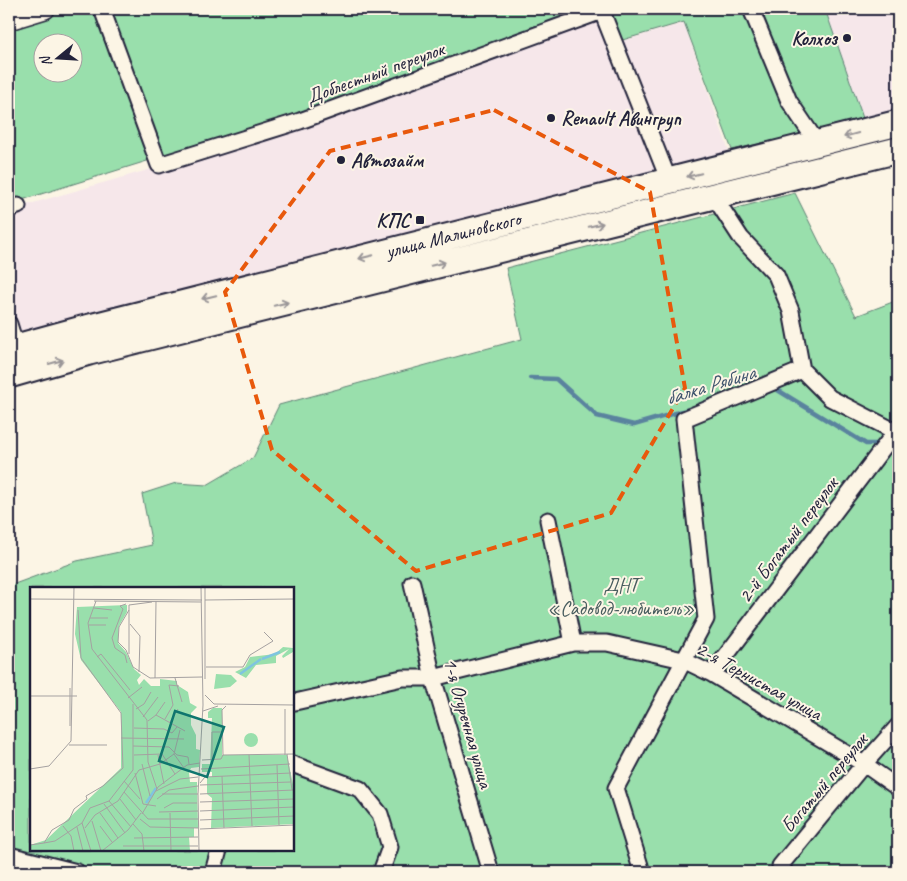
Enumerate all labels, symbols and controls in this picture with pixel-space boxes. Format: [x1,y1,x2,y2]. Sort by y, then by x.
place label: Колхоз [791,26,839,51]
north arrow [32,32,82,82]
marker: Колхоз [841,32,853,44]
street label: Доблестный переулок [303,36,449,110]
text: N [36,53,56,69]
place label: Renault Авингруп [561,106,682,132]
marker: Renault Авингруп [545,112,557,124]
one-way arrow [844,131,860,140]
place label: Автозайм [351,148,424,173]
marker: Автозайм [335,154,347,166]
one-way arrow [686,171,702,180]
street label: улица Малиновского [382,206,525,264]
place label: КПС [376,208,413,233]
marker: КПС [414,214,426,226]
one-way arrow [587,220,603,229]
one-way arrow [359,253,375,262]
one-way arrow [430,259,446,269]
one-way arrow [201,293,217,302]
one-way arrow [272,299,288,308]
one-way arrow [47,357,63,366]
water label: балка Рябина [662,358,760,411]
street label: 2-й Богатый переулок [733,471,844,608]
park label: ДНТ «Садовод-любитель» [547,573,695,621]
inset map [30,587,294,851]
street label: 2-я Тернистая улица [692,636,828,727]
street label: 1-я Огуречная улица [437,655,499,793]
street label: Богатый переулок [775,727,874,838]

